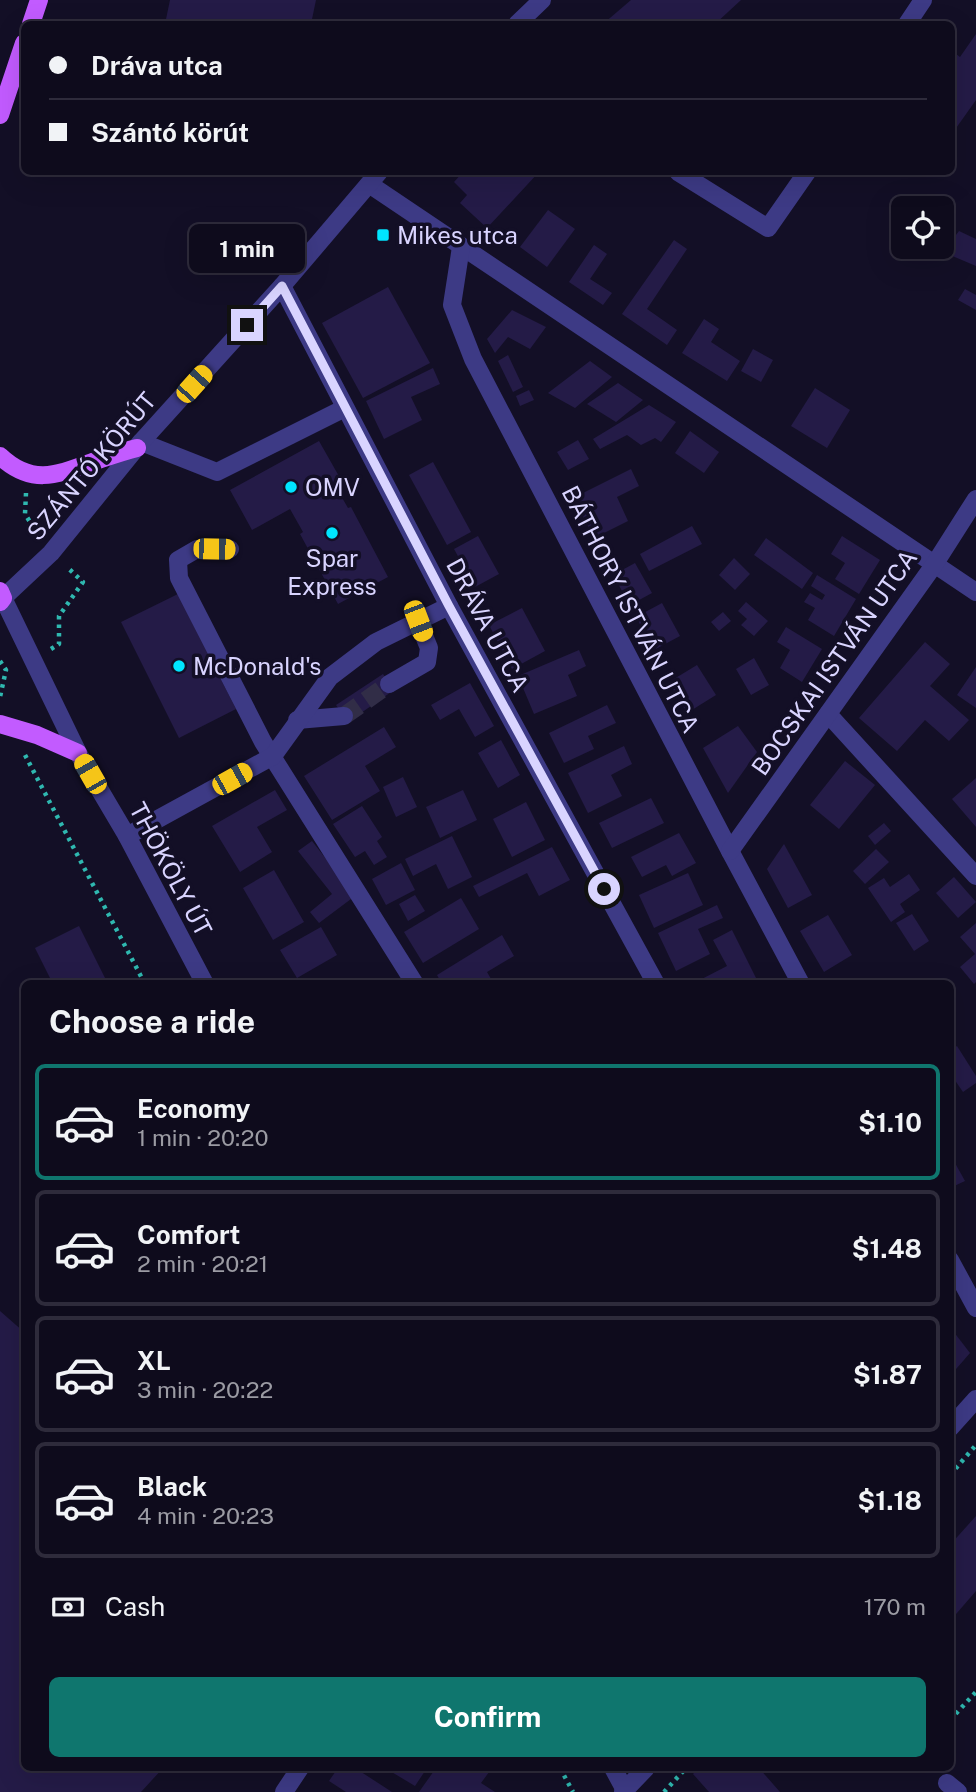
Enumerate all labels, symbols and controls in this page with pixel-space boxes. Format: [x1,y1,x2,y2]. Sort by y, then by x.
text: Dráva utca [91,50,223,81]
text: Szántó körút [91,117,249,148]
map controls [891,196,954,259]
button: locate [891,196,954,259]
place label: Mikes utca [397,221,518,249]
callout: 1 min [189,224,305,272]
marker: Mikes utca [375,227,391,243]
text: 1 min [219,235,275,262]
route end [231,309,263,341]
car [173,361,216,407]
street label: SZÁNTÓ KÖRÚT [20,386,161,546]
place label: OMV [305,473,360,501]
marker: OMV [283,479,299,495]
street label: BÁTHORY ISTVÁN UTCA [556,481,706,737]
marker: Spar Express [324,525,340,541]
car [193,538,236,560]
place label: Spar Express [287,544,377,600]
street label: BOCSKAI ISTVÁN UTCA [746,544,922,780]
street label: DRÁVA UTCA [441,553,535,697]
car [401,598,436,644]
place label: McDonald's [193,652,321,680]
marker: McDonald's [171,658,187,674]
car [71,751,110,797]
car [209,760,256,798]
street label: THÖKÖLY ÚT [124,797,219,941]
route start [588,873,620,905]
text: Choose a ride [49,1003,255,1040]
icon: car [53,1091,116,1154]
text: Economy [137,1093,250,1124]
text: $1.10 [858,1107,922,1138]
text: 1 min · 20:20 [137,1124,268,1151]
icon: car [53,1217,116,1280]
text: Comfort [137,1219,240,1250]
text: $1.48 [852,1233,922,1264]
text: 2 min · 20:21 [137,1250,268,1277]
icon: car [53,1343,116,1406]
text: XL [137,1345,171,1376]
text: $1.87 [853,1359,922,1390]
text: 3 min · 20:22 [137,1376,273,1403]
icon: car [53,1469,116,1532]
text: Black [137,1471,207,1502]
text: $1.18 [858,1485,922,1516]
text: 4 min · 20:23 [137,1502,274,1529]
icon: cash [49,1588,87,1626]
text: Cash [105,1591,165,1622]
text: 170 m [864,1593,926,1620]
button: Confirm [49,1677,926,1757]

